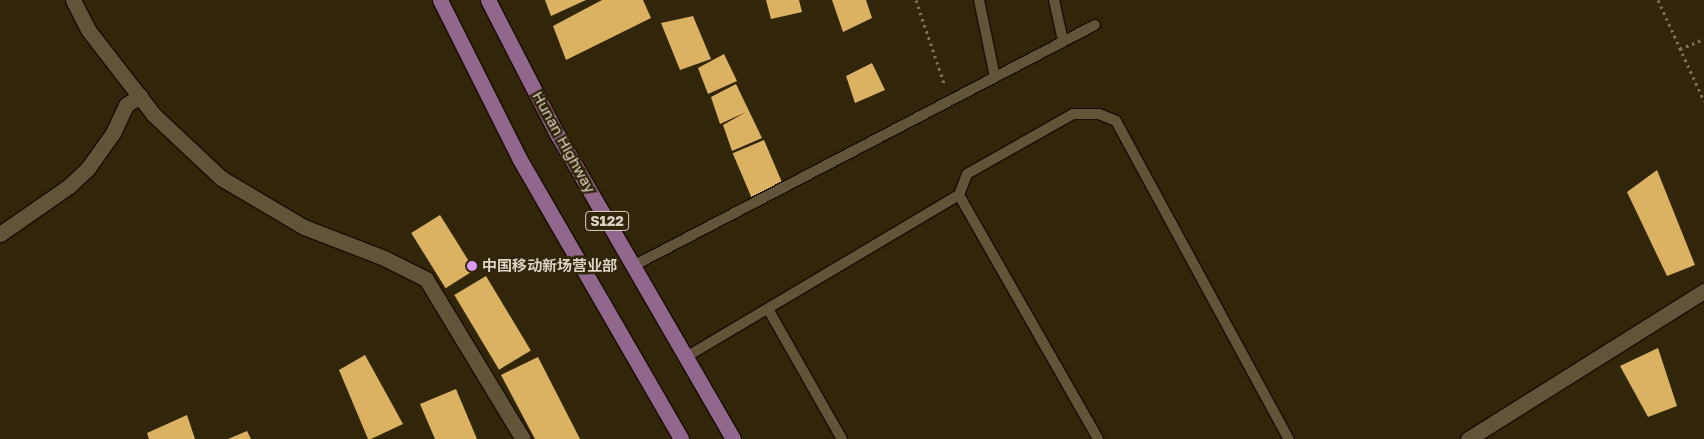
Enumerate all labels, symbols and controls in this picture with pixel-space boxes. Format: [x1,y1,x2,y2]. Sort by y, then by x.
street label: Hunan Highway [529,88,599,196]
road number: S122 [584,210,630,232]
place label: 中国移动新场营业部 [482,257,617,275]
marker: 中国移动新场营业部 [466,260,478,272]

